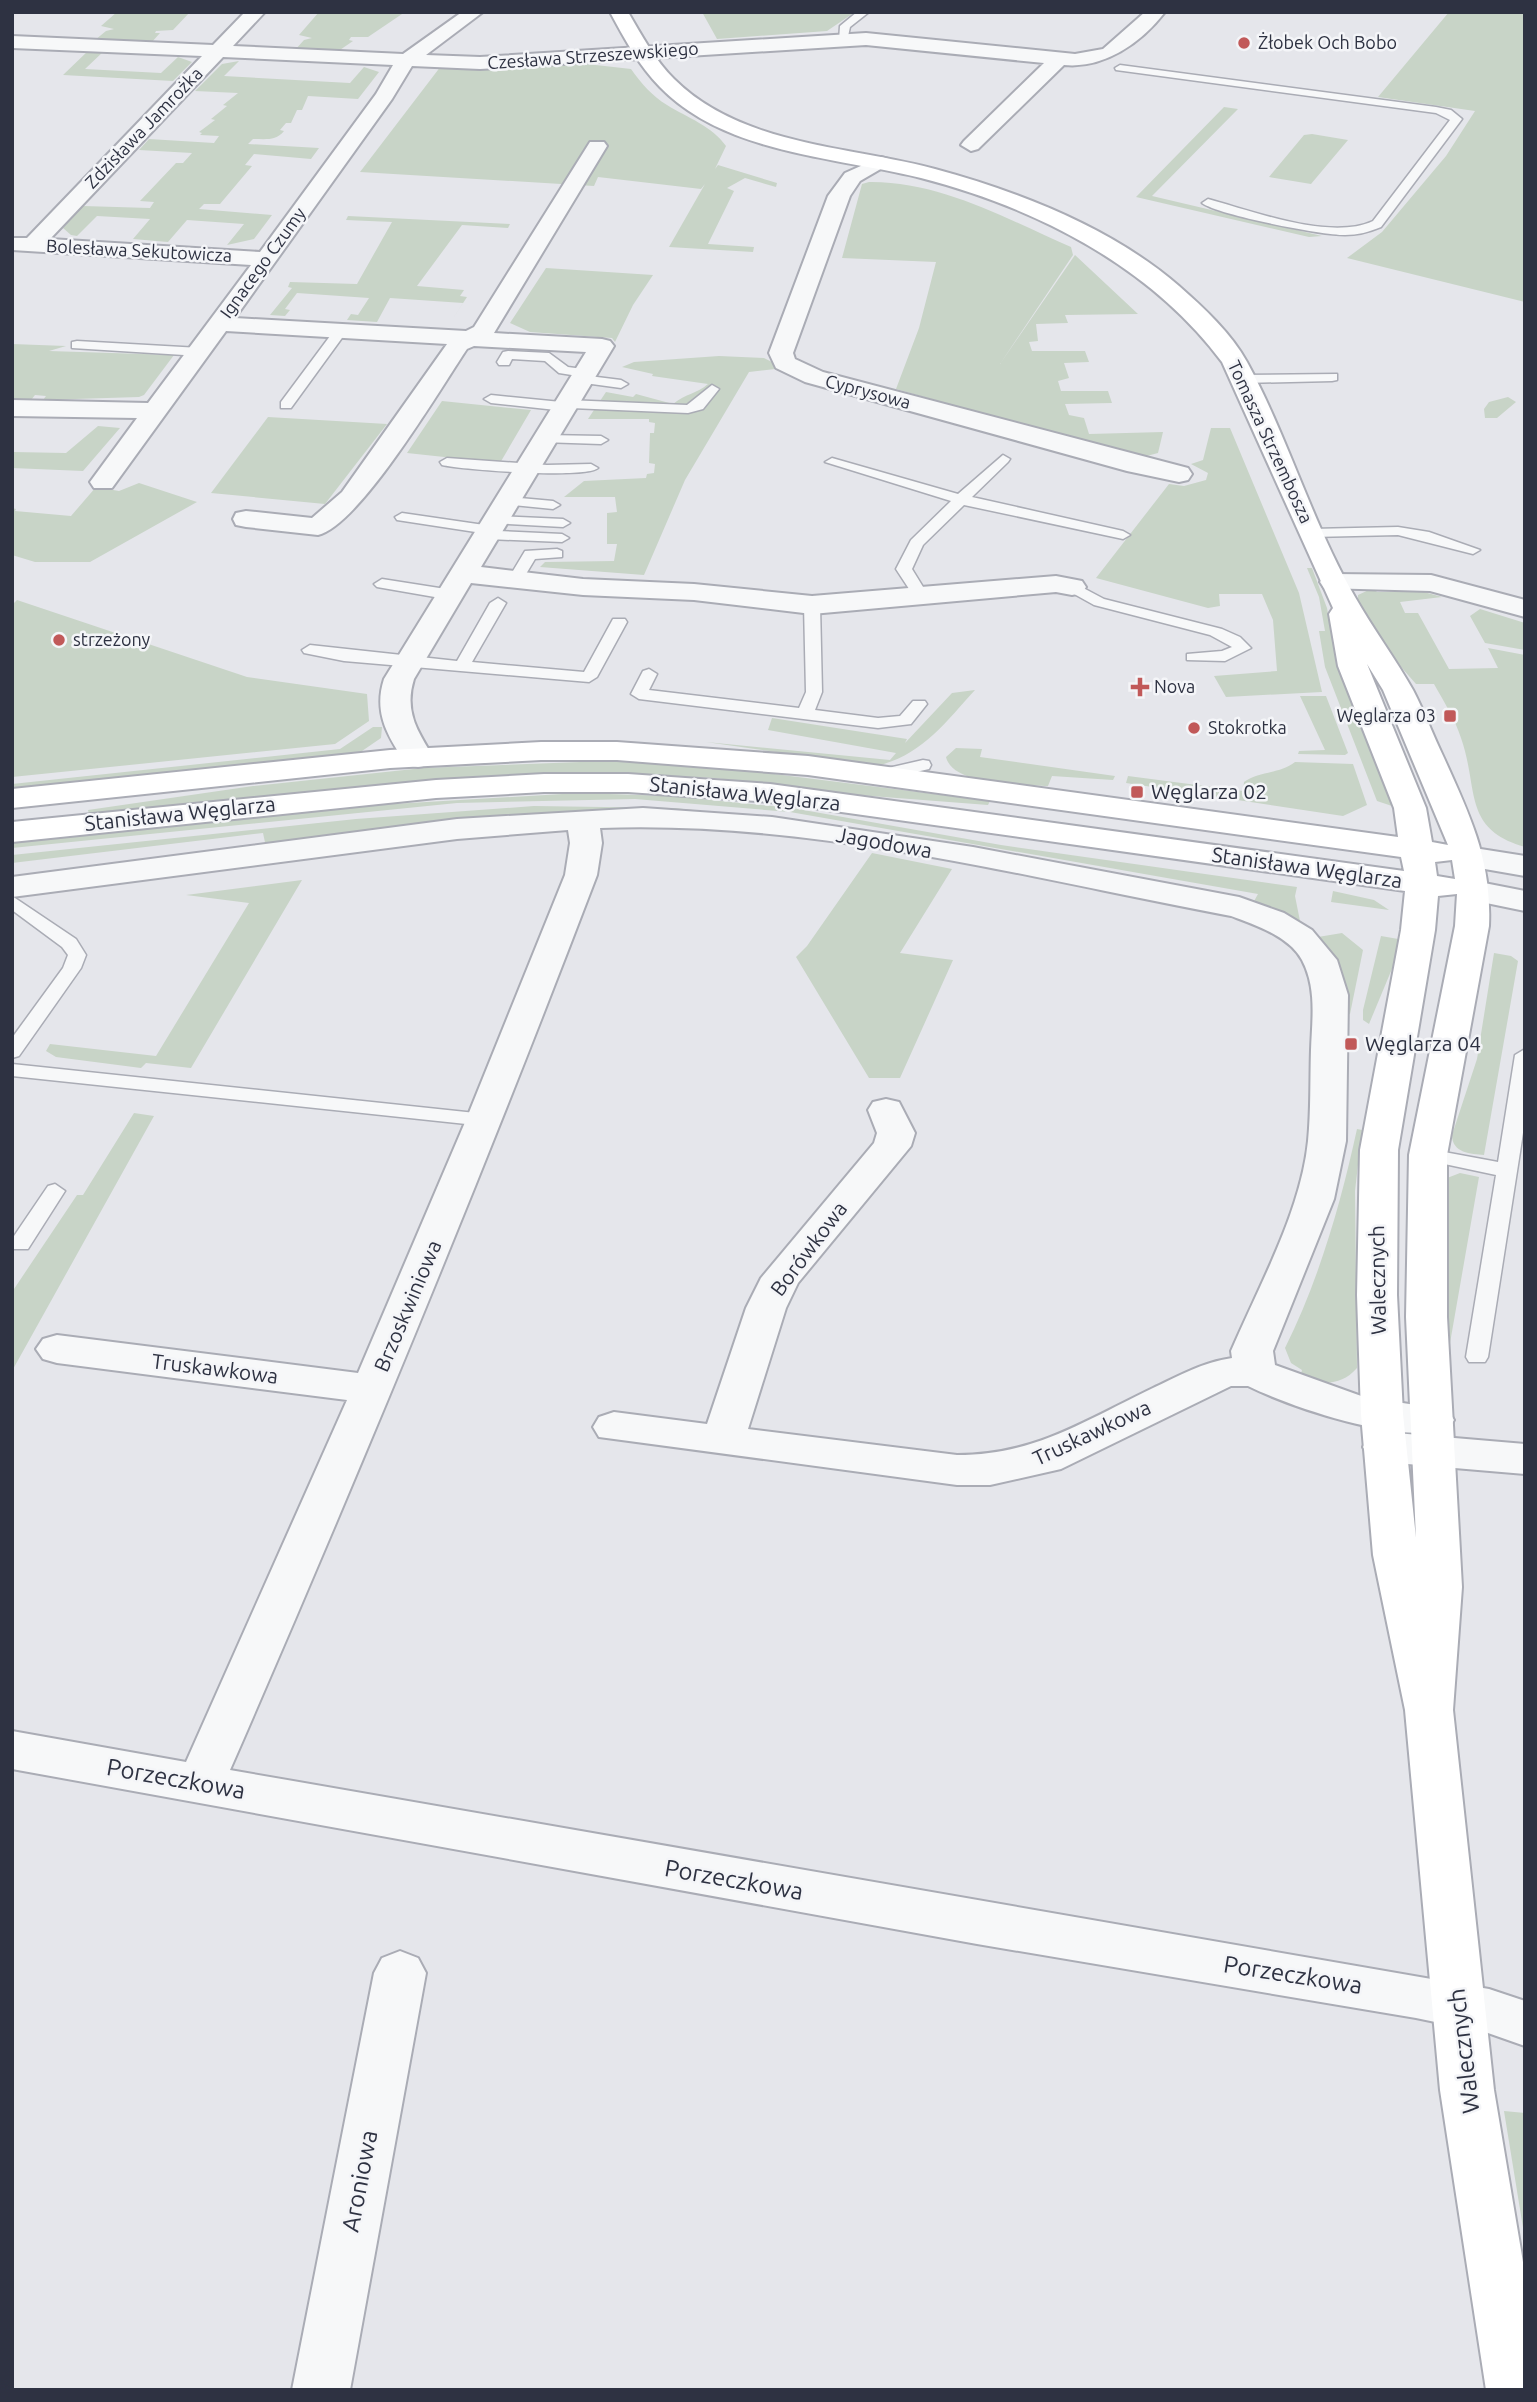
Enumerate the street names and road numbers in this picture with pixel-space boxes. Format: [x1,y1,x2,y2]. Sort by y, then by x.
street label: Czesława Strzeszewskiego [487,38,699,72]
street label: Zdzisława Jamrożka [81,63,206,192]
street label: Ignacego Czumy [215,203,309,322]
street label: Bolesława Sekutowicza [46,235,233,265]
street label: Tomasza Strzembosza [1224,357,1317,526]
street label: Cyprysowa [823,370,913,412]
street label: Stanisława Węglarza [648,771,842,815]
street label: Stanisława Węglarza [83,791,277,835]
street label: Jagodowa [834,822,934,862]
street label: Stanisława Węglarza [1210,842,1404,892]
street label: Borówkowa [765,1197,851,1300]
street label: Walecznych [1364,1225,1390,1335]
street label: Brzoskwiniowa [369,1236,446,1375]
street label: Truskawkowa [151,1348,280,1388]
street label: Truskawkowa [1029,1394,1154,1470]
street label: Porzeczkowa [105,1753,247,1804]
street label: Porzeczkowa [663,1854,805,1905]
street label: Porzeczkowa [1222,1950,1364,1999]
street label: Walecznych [1442,1987,1485,2115]
street label: Aroniowa [336,2128,383,2234]

